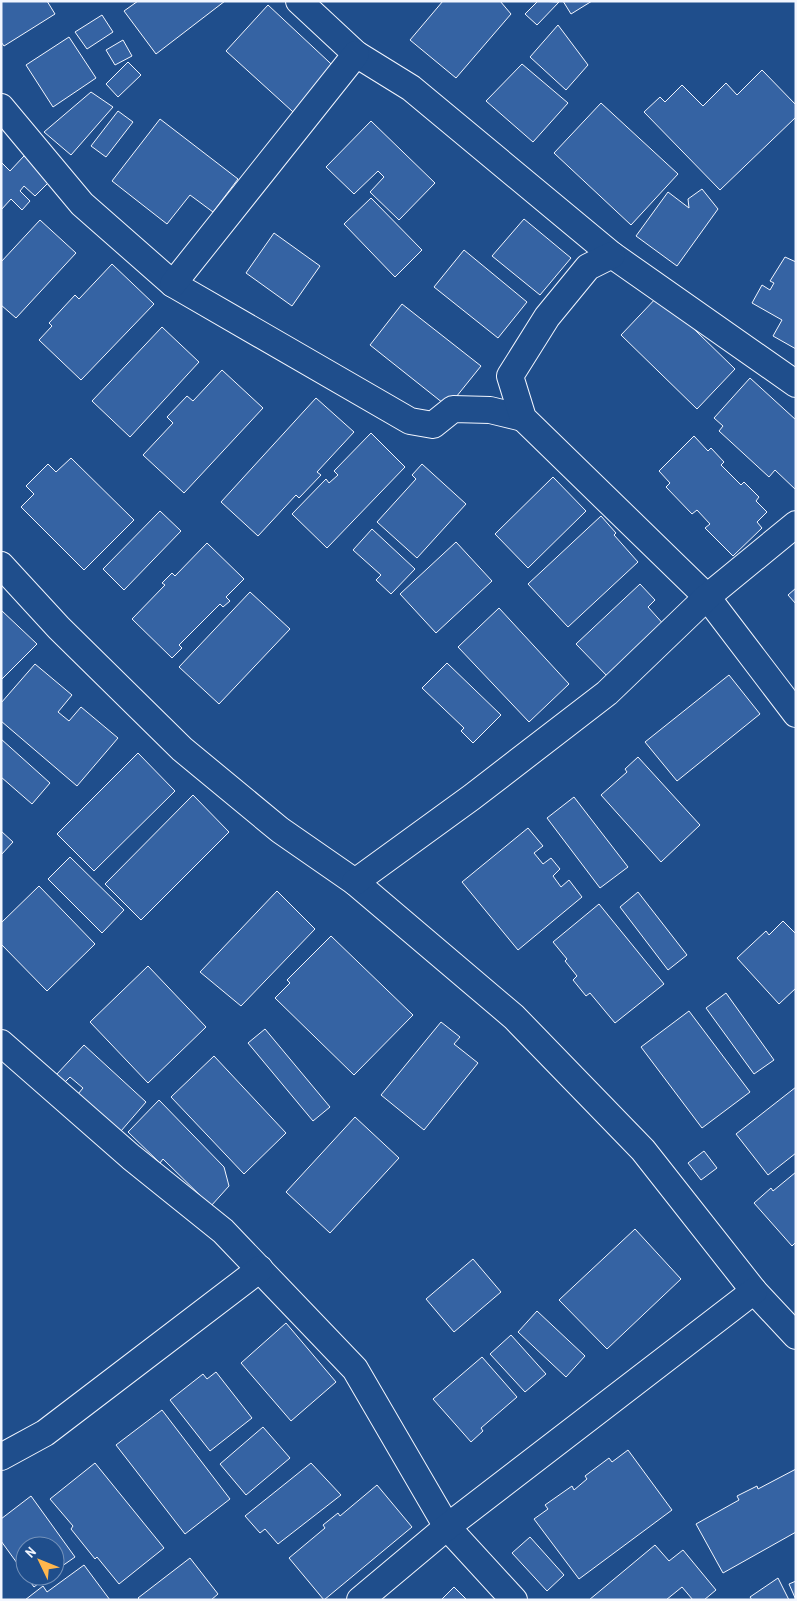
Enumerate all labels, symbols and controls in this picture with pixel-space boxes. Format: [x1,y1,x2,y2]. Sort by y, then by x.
north arrow [15,1536,65,1586]
text: N [21,1543,40,1561]

